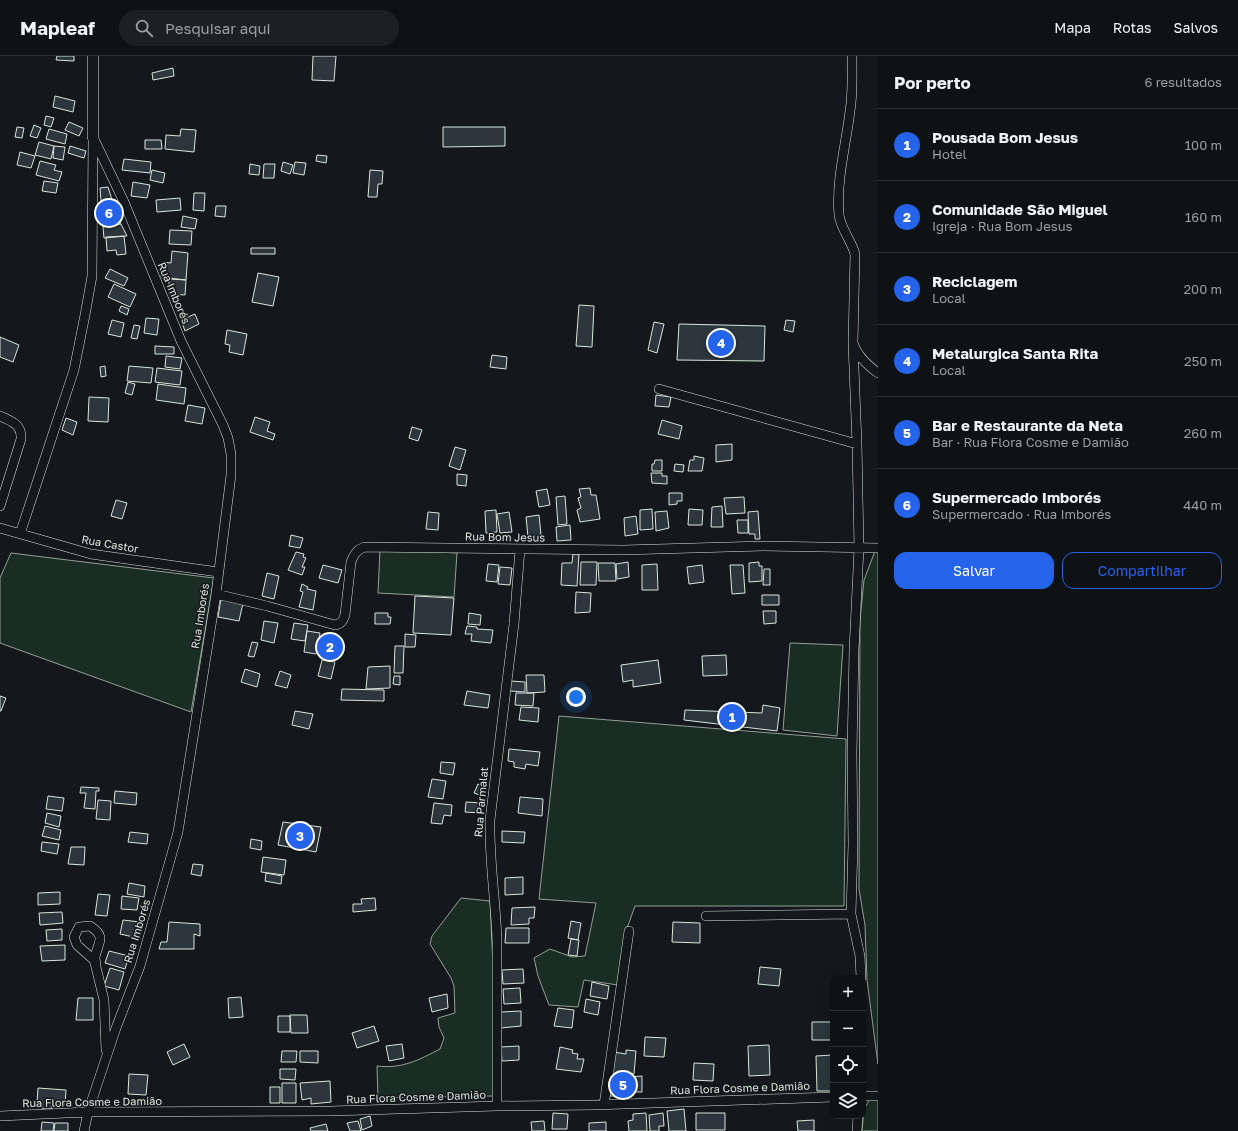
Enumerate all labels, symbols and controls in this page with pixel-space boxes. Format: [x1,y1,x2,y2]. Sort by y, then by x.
search box [119,10,399,46]
text: Mapleaf [20,16,95,39]
icon: search [133,17,155,39]
text: Pesquisar aqui [165,19,271,37]
text: Mapa [1054,19,1091,36]
text: Rotas [1113,19,1152,36]
text: Salvos [1174,19,1218,36]
text: Por perto [894,72,971,93]
text: 6 resultados [1145,74,1222,90]
text: Pousada Bom Jesus [932,128,1078,146]
text: 1 [904,137,910,153]
text: 100 m [1185,137,1222,153]
text: Hotel [932,146,967,162]
pin: 6 [96,198,122,228]
text: Comunidade São Miguel [932,200,1108,218]
text: 2 [903,209,911,225]
text: 160 m [1185,209,1222,225]
text: Igreja · Rua Bom Jesus [932,218,1073,234]
street label: Rua Imborés [156,260,193,326]
text: Reciclagem [932,272,1017,290]
text: 3 [903,281,911,297]
text: 200 m [1184,281,1222,297]
text: Local [932,290,966,306]
pin: 4 [708,328,734,358]
text: Metalurgica Santa Rita [932,344,1098,362]
text: 4 [903,353,911,369]
text: 250 m [1184,353,1222,369]
text: Local [932,362,966,378]
text: Bar e Restaurante da Neta [932,416,1123,434]
text: 5 [903,425,911,441]
text: 260 m [1184,425,1222,441]
text: Bar · Rua Flora Cosme e Damião [932,434,1129,450]
text: Supermercado Imborés [932,488,1101,506]
text: 6 [903,497,911,513]
text: 440 m [1183,497,1222,513]
text: Supermercado · Rua Imborés [932,506,1111,522]
street label: Rua Bom Jesus [465,529,545,544]
street label: Rua Castor [81,532,140,555]
button: Salvar [894,552,1054,589]
button: Compartilhar [1062,552,1222,589]
street label: Rua Imborés [188,582,211,649]
pin: 2 [317,632,343,662]
your location [566,687,586,707]
pin: 1 [719,702,745,732]
street label: Rua Parmalat [471,766,490,838]
pin: 3 [287,821,313,851]
street label: Rua Imborés [121,897,152,964]
map controls [830,975,866,1119]
button: + [830,975,866,1011]
button: − [830,1011,866,1047]
button: locate [830,1047,866,1083]
pin: 5 [610,1070,636,1100]
street label: Rua Flora Cosme e Damião [670,1079,811,1096]
button: layers [830,1083,866,1119]
street label: Rua Flora Cosme e Damião [346,1088,487,1105]
street label: Rua Flora Cosme e Damião [22,1094,162,1109]

